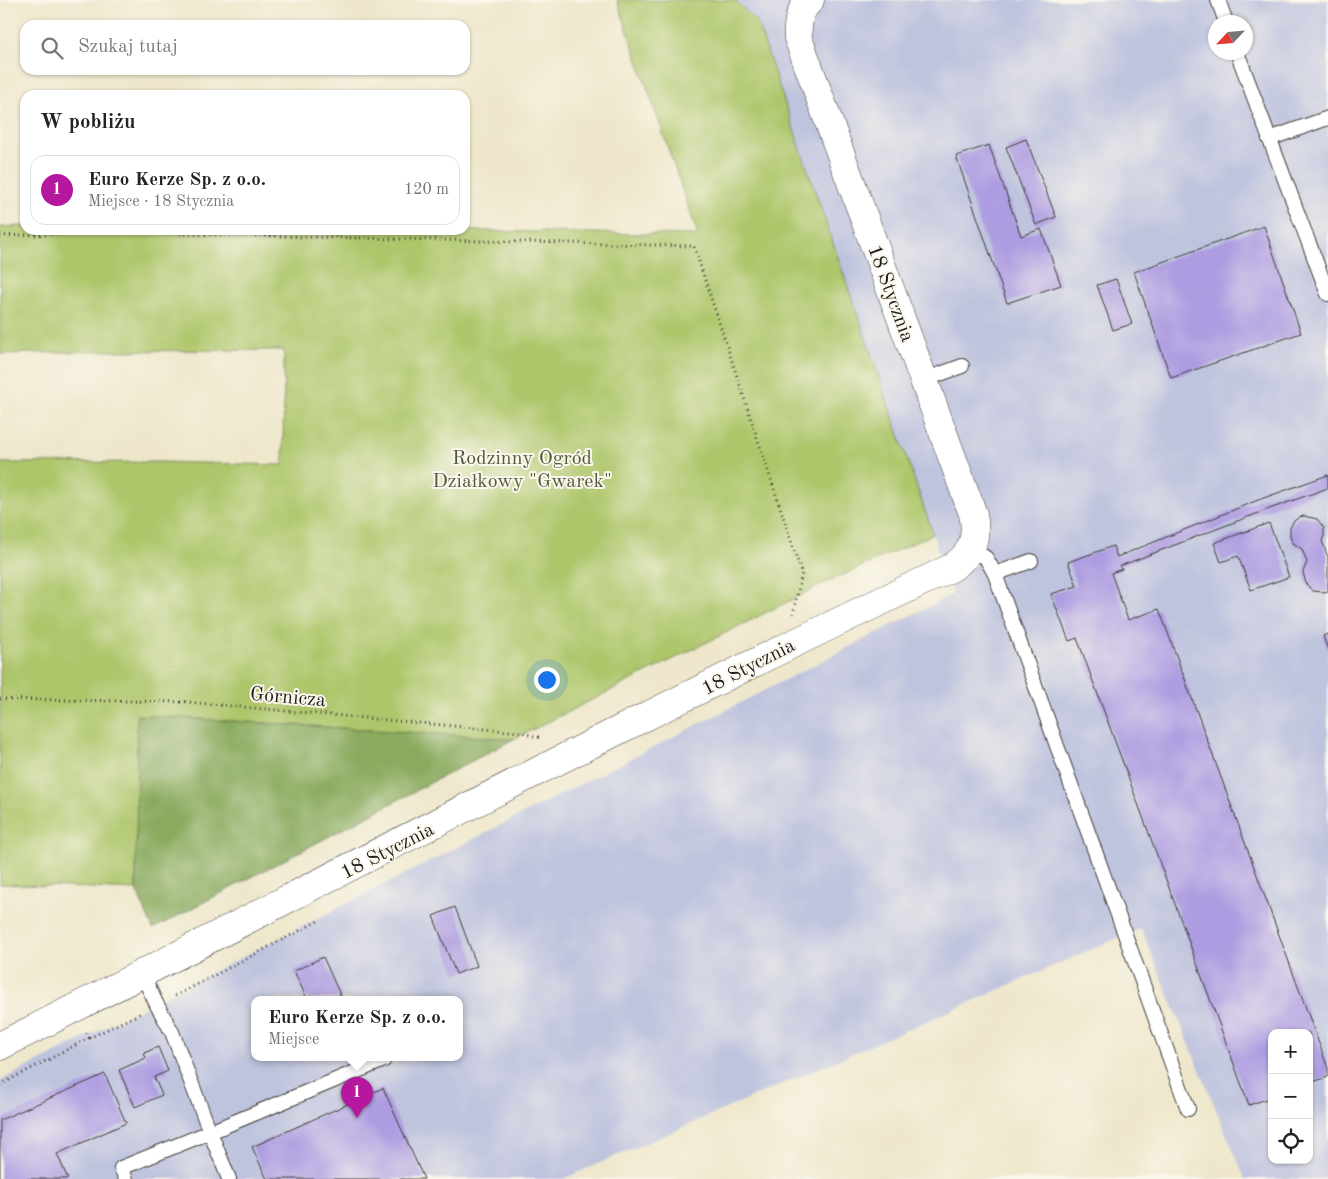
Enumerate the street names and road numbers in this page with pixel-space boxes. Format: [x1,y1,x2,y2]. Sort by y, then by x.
street label: 18 Stycznia [863,243,917,345]
street label: 18 Stycznia [699,636,799,700]
street label: Górnicza [249,685,327,711]
street label: 18 Stycznia [338,820,438,884]

